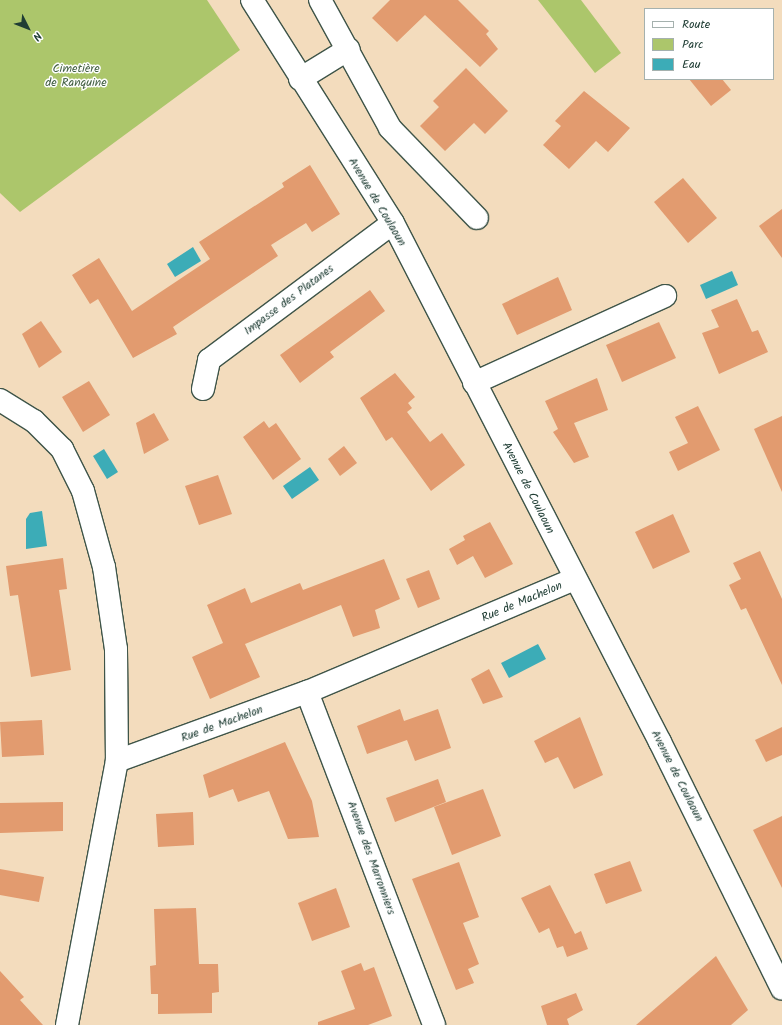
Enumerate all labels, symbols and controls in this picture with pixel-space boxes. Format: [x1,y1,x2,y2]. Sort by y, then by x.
north arrow [8,8,48,48]
legend [644,8,774,80]
text: Route [682,15,710,34]
text: N [28,27,46,45]
text: Parc [682,35,703,54]
text: Eau [682,55,700,74]
park label: Cimetière de Ranquine [45,62,107,90]
street label: Avenue de Coulaoun [345,155,409,249]
street label: Impasse des Platanes [241,262,337,338]
street label: Avenue de Coulaoun [499,440,557,536]
street label: Rue de Machelon [479,579,565,625]
street label: Rue de Machelon [179,702,265,746]
street label: Avenue de Coulaoun [648,728,706,824]
street label: Avenue des Marronniers [344,799,398,917]

